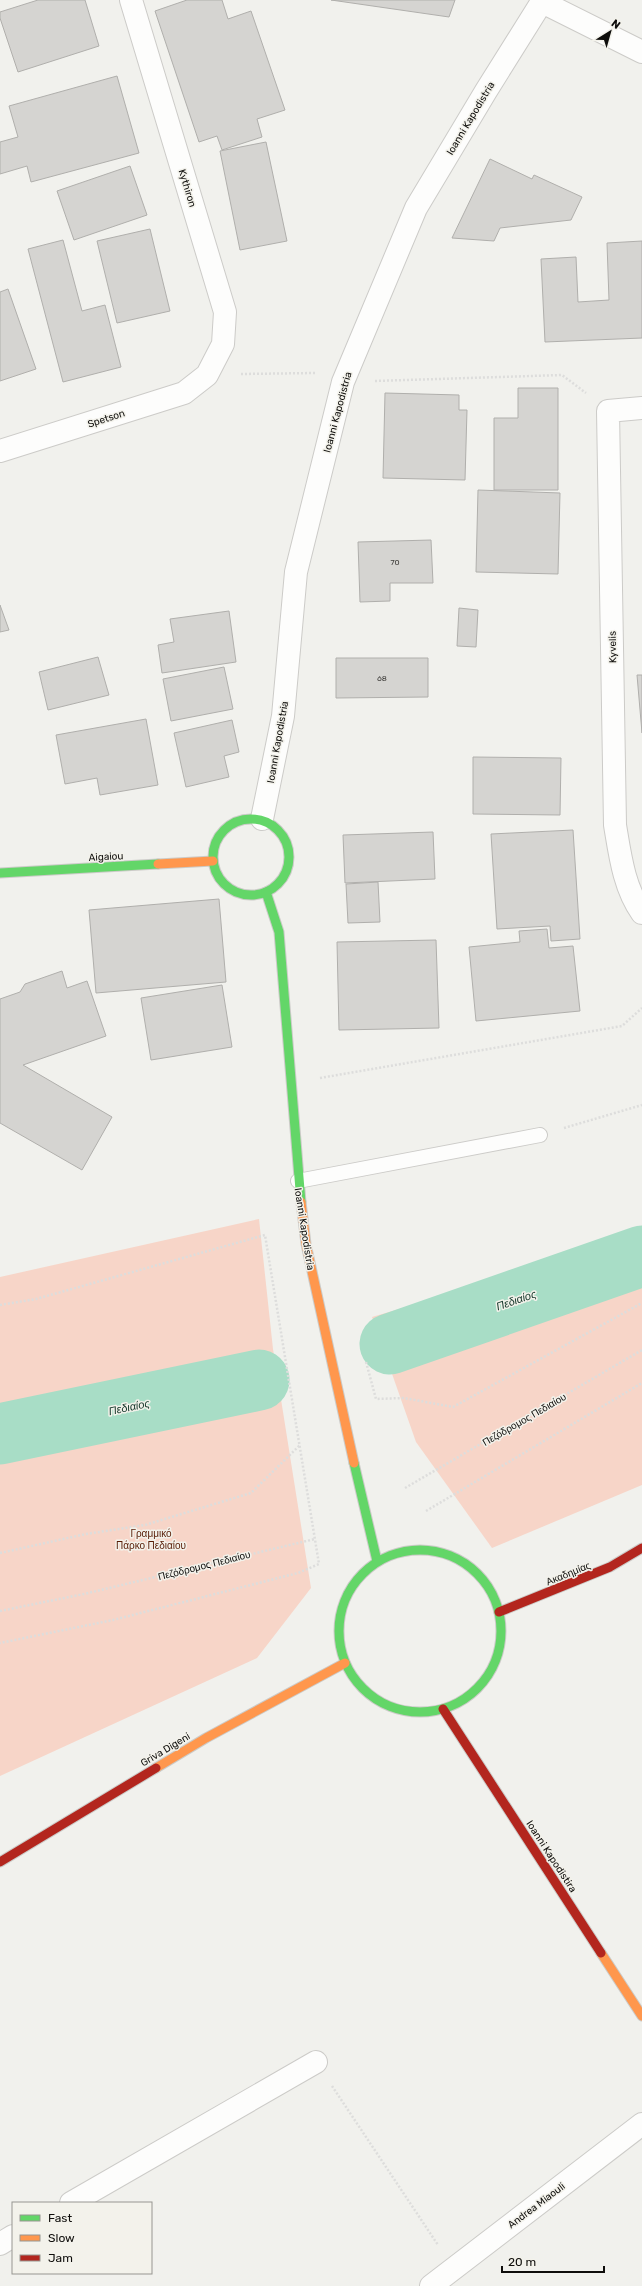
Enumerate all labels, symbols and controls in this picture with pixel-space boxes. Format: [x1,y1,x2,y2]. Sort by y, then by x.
north arrow [590,12,630,52]
text: N [609,17,623,32]
street label: Ioanni Kapodistria [444,80,497,157]
street label: Kythiron [176,168,198,209]
street label: Ioanni Kapodistria [321,370,355,454]
street label: Spetson [86,407,127,431]
house number: 70 [390,558,400,567]
street label: Kyvelis [607,631,619,663]
house number: 68 [377,674,387,683]
street label: Ioanni Kapodistria [265,700,291,784]
street label: Aigaiou [88,850,124,864]
street label: Ioanni Kapodistria [292,1187,316,1271]
water label: Πεδιαίος [494,1287,539,1313]
street label: Πεζόδρομος Πεδιαίου [480,1391,569,1449]
water label: Πεδιαίος [107,1397,151,1418]
park label: Γραμμικό Πάρκο Πεδιαίου [116,1528,186,1552]
street label: Πεζόδρομος Πεδιαίου [157,1549,252,1583]
street label: Ακαδημίας [544,1559,593,1588]
street label: Griva Digeni [139,1730,192,1769]
street label: Ioanni Kapodistira [523,1818,579,1895]
street label: Andrea Miaouli [506,2180,568,2231]
legend [12,2202,152,2274]
text: Fast [48,2211,72,2225]
text: Slow [48,2231,75,2245]
scale bar [502,2248,604,2274]
text: Jam [48,2251,73,2265]
text: 20 m [508,2255,536,2269]

